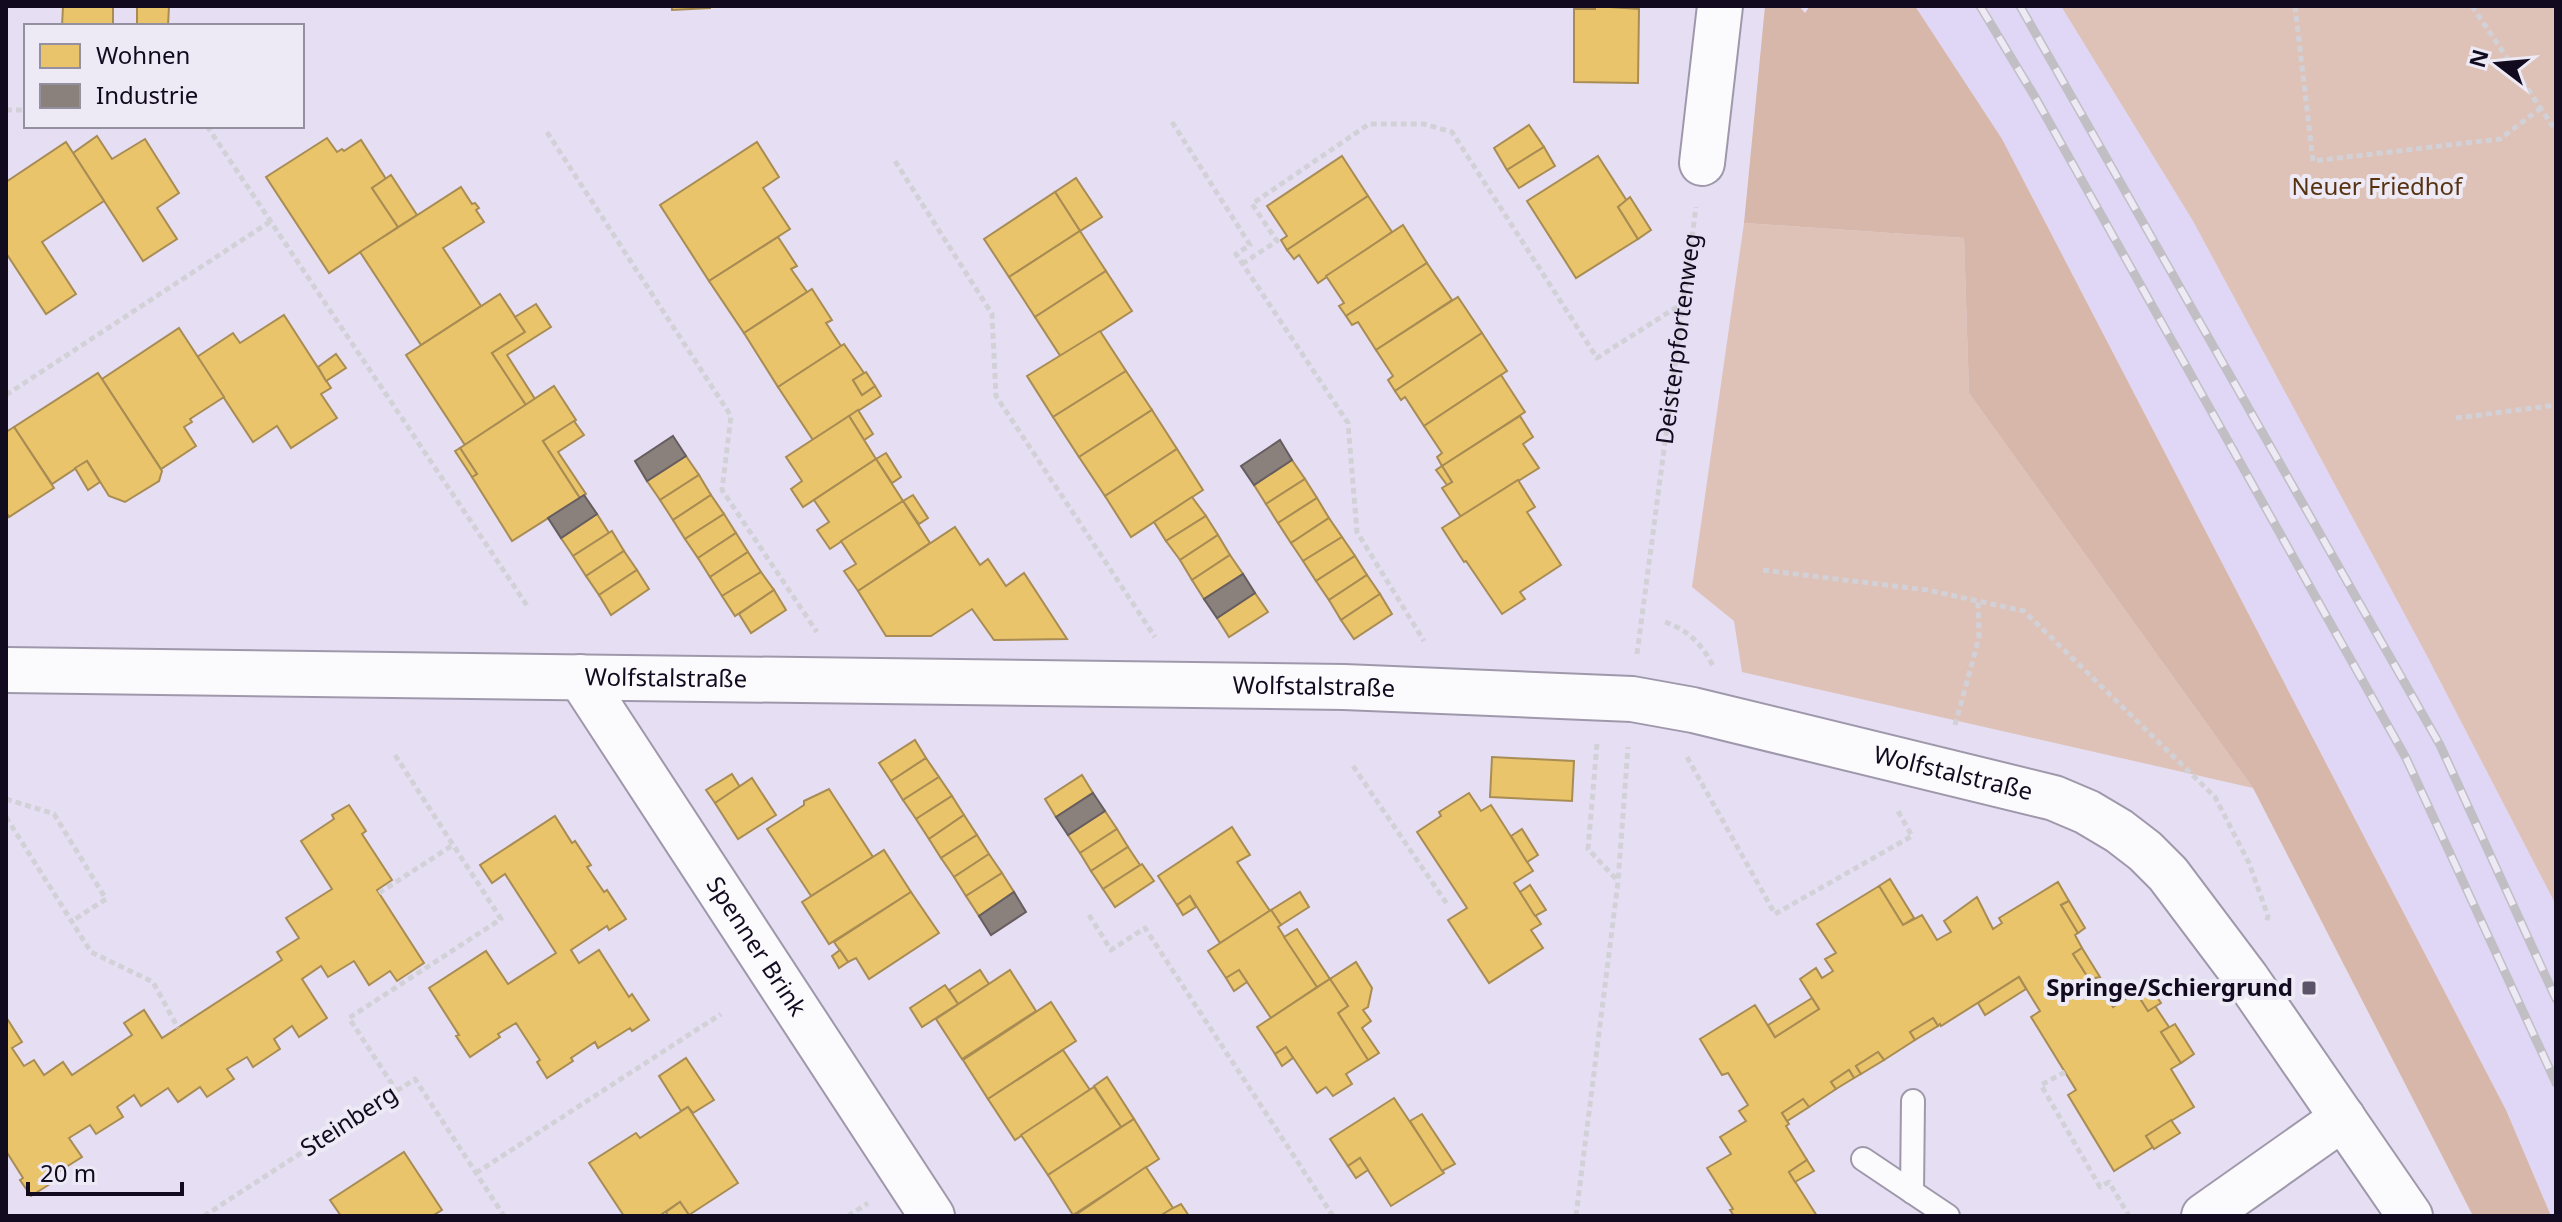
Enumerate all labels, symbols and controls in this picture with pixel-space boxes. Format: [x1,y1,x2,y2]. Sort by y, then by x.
legend [24,24,304,128]
north arrow [2458,24,2538,104]
text: Wohnen [96,38,190,71]
text: N [2461,45,2495,71]
text: Industrie [96,78,198,111]
park label: Neuer Friedhof [2292,169,2464,202]
street label: Deisterpfortenweg [1647,231,1707,446]
street label: Wolfstalstraße [585,659,747,694]
street label: Wolfstalstraße [1232,668,1396,704]
street label: Wolfstalstraße [1871,737,2036,807]
street label: Spenner Brink [700,870,815,1022]
place label: Springe/Schiergrund [2046,970,2293,1003]
marker: Springe/Schiergrund [2300,979,2318,997]
street label: Steinberg [293,1076,403,1163]
scale bar [28,1146,182,1196]
text: 20 m [40,1156,96,1189]

